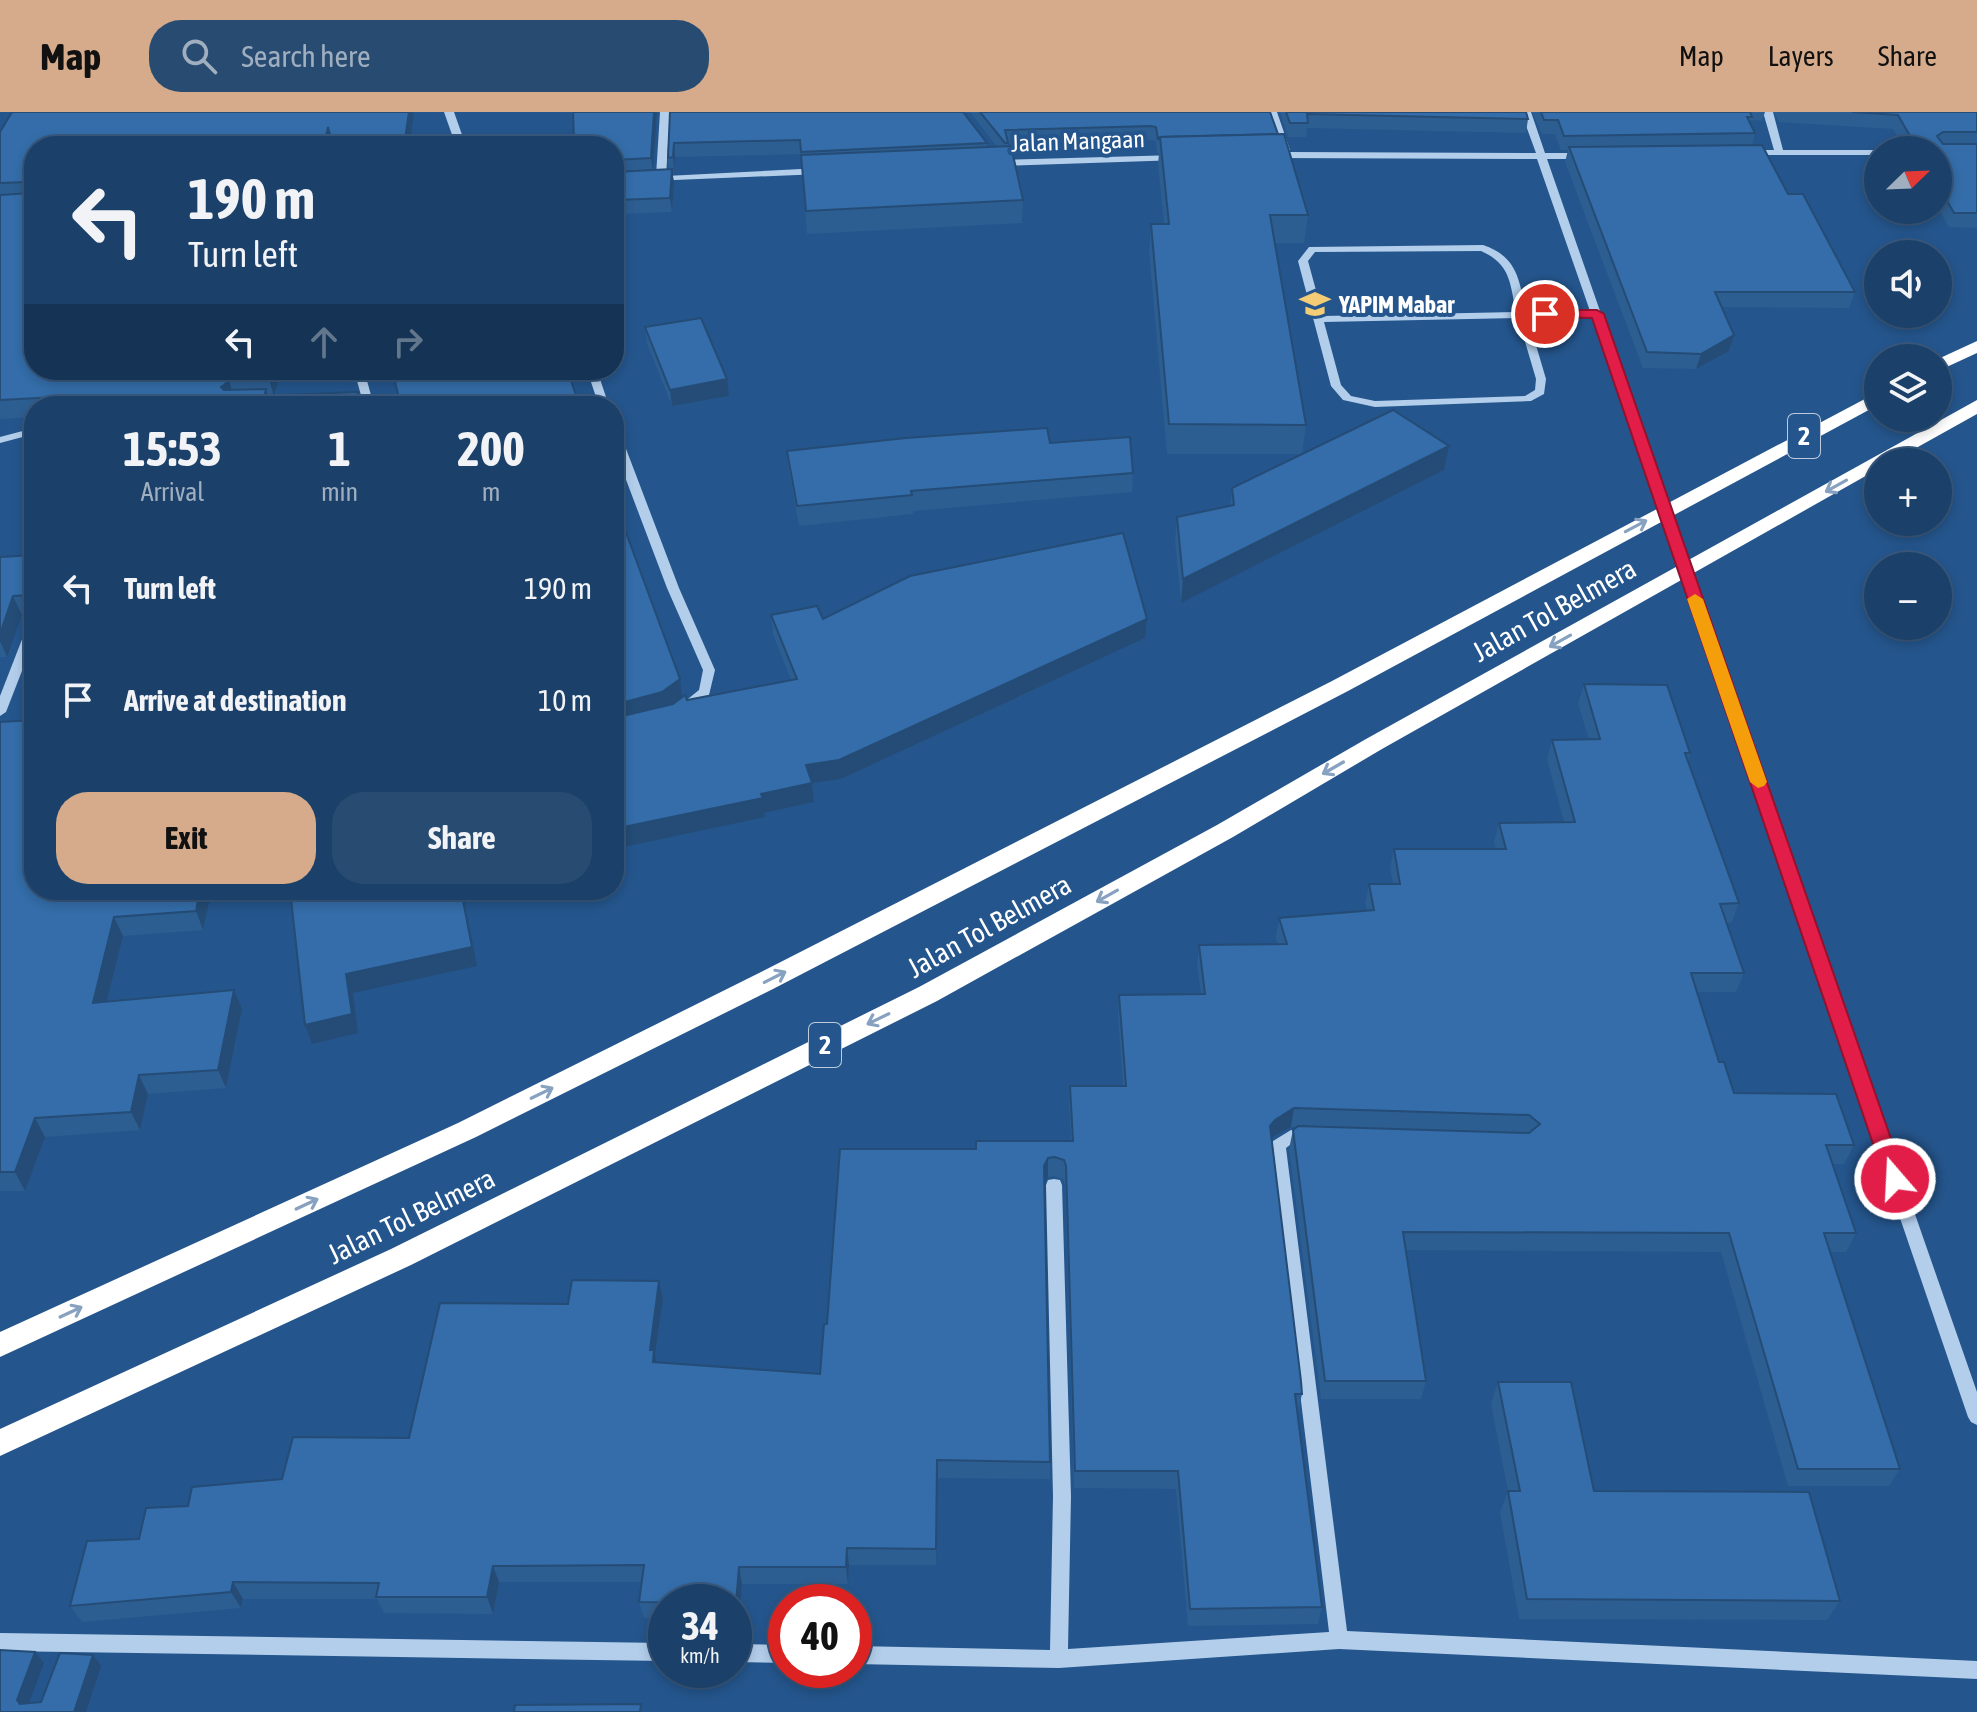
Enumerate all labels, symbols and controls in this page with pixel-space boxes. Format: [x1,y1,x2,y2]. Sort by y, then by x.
search box [149,20,709,92]
icon: search [177,34,221,78]
text: Map [40,35,101,78]
text: Search here [241,39,371,73]
text: Map [1679,40,1724,72]
text: Layers [1768,40,1834,72]
text: Share [1878,40,1937,72]
street label: Jalan Mangaan [1011,125,1145,157]
north arrow [1864,136,1952,224]
map controls [1864,136,1952,640]
text: 190 m [188,167,315,231]
icon: left [56,168,160,272]
text: Turn left [188,233,298,275]
button: sound [1864,240,1952,328]
pin [1511,280,1579,348]
school or university icon: YAPIM Mabar [1298,287,1332,321]
place label: YAPIM Mabar [1338,291,1455,318]
icon: arrive [1523,292,1567,336]
icon: left [218,320,262,364]
icon: ahead [302,320,346,364]
icon: right [386,320,430,364]
button: layers [1864,344,1952,432]
road number: 2 [1788,414,1820,458]
text: 15:53 [123,421,222,476]
text: 1 [328,421,351,476]
text: 200 [457,421,525,476]
button: + [1864,448,1952,536]
text: Arrival [141,477,204,507]
text: min [321,477,358,507]
text: m [482,477,500,507]
one-way arrow [1825,478,1848,494]
one-way arrow [1624,517,1648,533]
street label: Jalan Tol Belmera [1467,552,1641,668]
button: − [1864,552,1952,640]
icon: left [56,566,100,610]
text: Turn left [124,571,216,605]
text: 190 m [524,571,592,605]
one-way arrow [1548,634,1572,649]
icon: arrive [56,678,100,722]
text: Arrive at destination [124,683,346,717]
text: 10 m [538,683,592,717]
one-way arrow [1322,760,1345,776]
button: Exit [56,792,316,884]
button: Share [332,792,592,884]
street label: Jalan Tol Belmera [902,868,1076,984]
one-way arrow [1095,889,1119,904]
one-way arrow [762,968,786,984]
one-way arrow [866,1012,890,1027]
road number: 2 [809,1023,841,1067]
one-way arrow [530,1084,553,1099]
position arrow [1853,1137,1937,1221]
street label: Jalan Tol Belmera [322,1162,500,1270]
one-way arrow [295,1196,319,1211]
one-way arrow [58,1304,83,1319]
speed limit sign: 40 [768,1584,872,1688]
text: 34 [681,1603,719,1648]
text: km/h [680,1644,720,1667]

